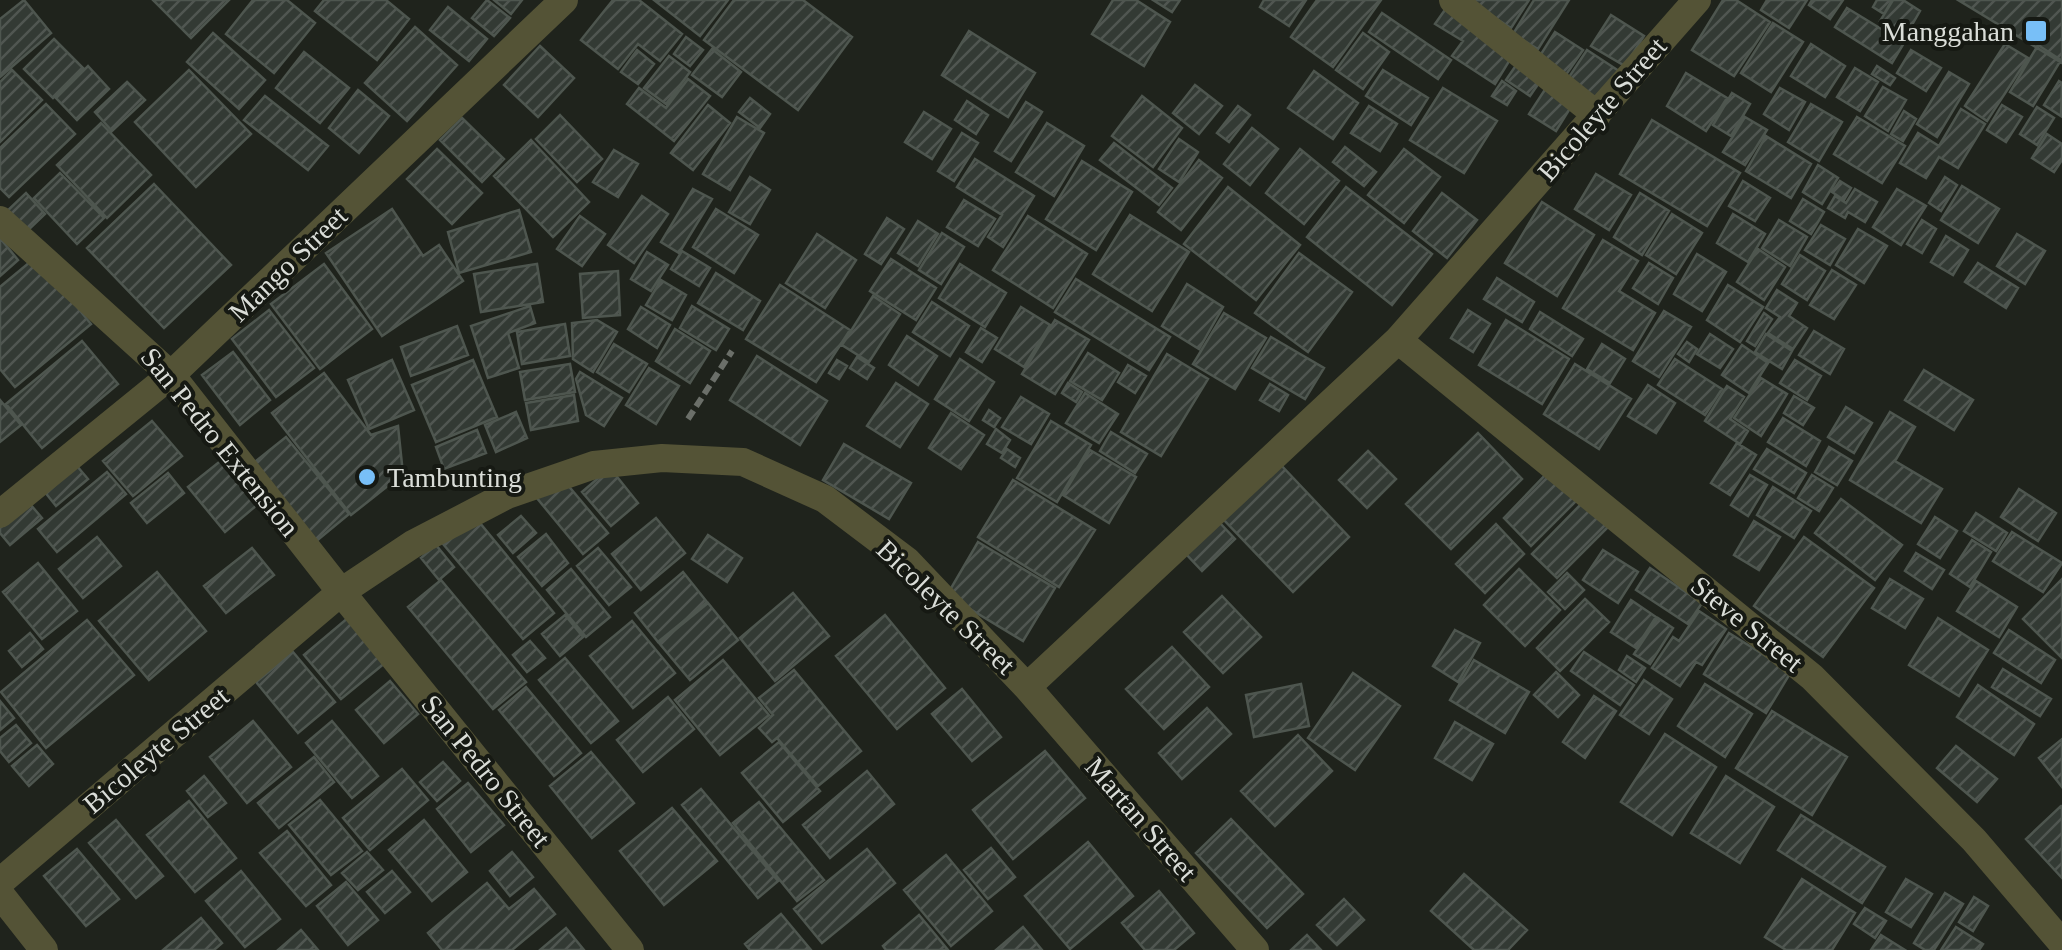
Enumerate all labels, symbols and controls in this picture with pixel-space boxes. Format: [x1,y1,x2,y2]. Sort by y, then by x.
place label: Manggahan [1882,16,2014,47]
marker: Manggahan [2023,18,2049,44]
street label: Bicoleyte Street [1531,31,1673,187]
street label: Mango Street [223,200,353,328]
street label: San Pedro Extension [135,342,305,542]
place label: Tambunting [387,462,522,493]
marker: Tambunting [356,466,378,488]
street label: Bicoleyte Street [871,533,1022,681]
street label: Steve Street [1685,570,1809,679]
street label: Bicoleyte Street [77,680,235,820]
street label: San Pedro Street [415,689,557,853]
street label: Martan Street [1079,751,1203,887]

